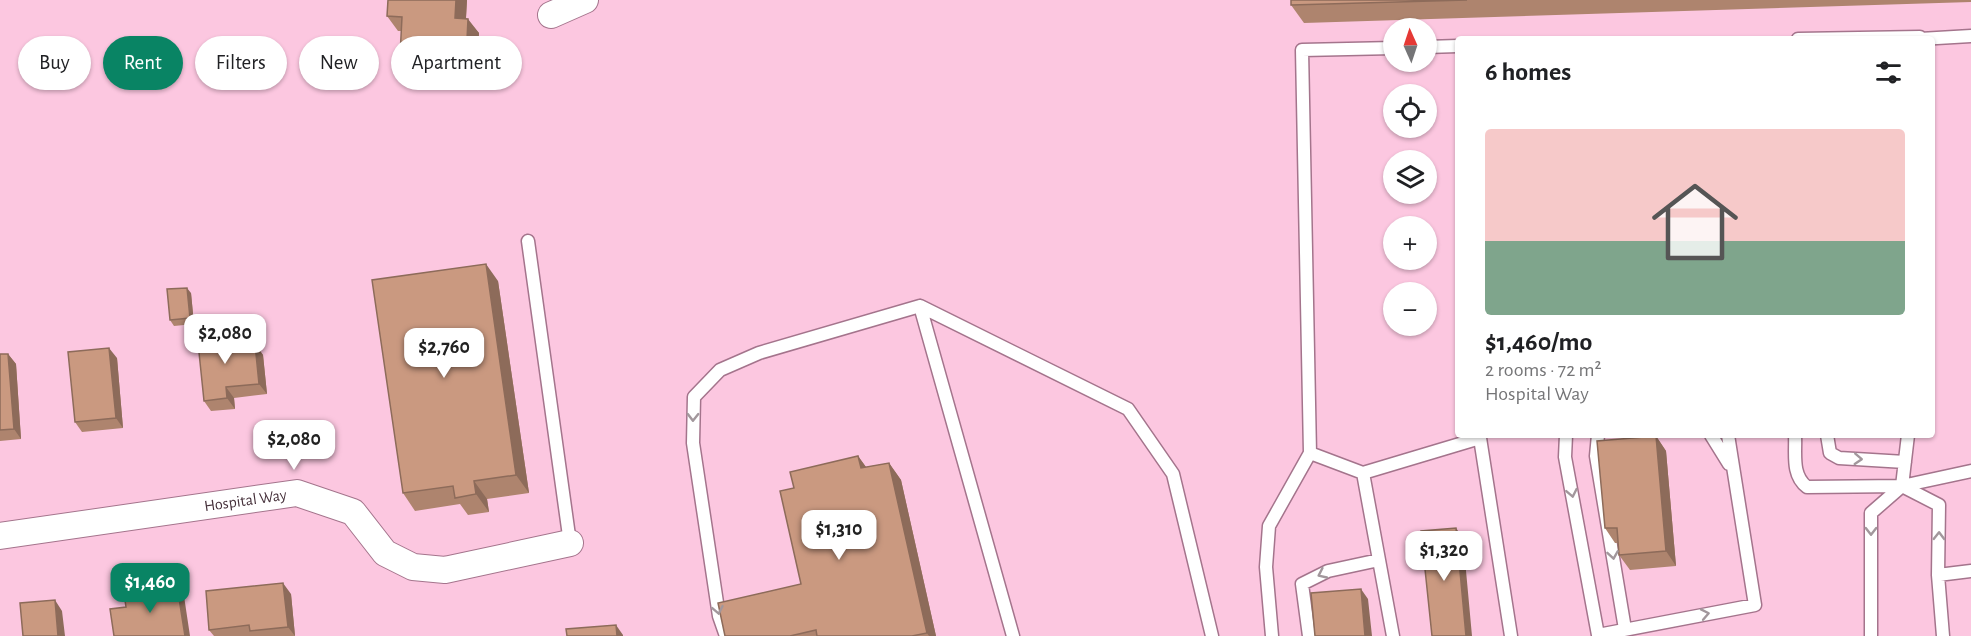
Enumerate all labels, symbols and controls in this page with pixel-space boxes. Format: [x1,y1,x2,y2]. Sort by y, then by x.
north arrow [1383,18,1437,72]
map controls [1383,18,1437,336]
chip: Buy [18,36,91,90]
chip: Rent [103,36,183,90]
chip: Filters [195,36,287,90]
chip: New [299,36,379,90]
chip: Apartment [391,36,522,90]
icon: filters [1872,56,1905,89]
text: 6 homes [1485,59,1571,85]
button: locate [1383,84,1437,138]
button: layers [1383,150,1437,204]
icon: home [1641,168,1749,276]
button: + [1383,216,1437,270]
button: − [1383,282,1437,336]
pin: $2,080 [176,314,274,365]
text: $2,080 [198,323,252,343]
pin: $2,760 [395,328,493,379]
text: $1,460/mo [1485,329,1592,355]
text: $2,760 [418,337,470,357]
text: 2 rooms · 72 m² [1485,360,1602,380]
text: Hospital Way [1485,384,1589,404]
one-way arrow [687,413,699,422]
pin: $2,080 [245,420,343,471]
text: $2,080 [267,429,321,449]
one-way arrow [1853,452,1862,465]
street label: Hospital Way [203,487,288,514]
one-way arrow [1565,487,1578,497]
pin: $1,310 [790,510,888,561]
text: $1,310 [815,519,863,539]
one-way arrow [1865,526,1877,535]
pin: $1,320 [1395,531,1493,582]
one-way arrow [1933,531,1945,540]
text: $1,320 [1419,540,1469,560]
one-way arrow [1606,550,1618,560]
pin: $1,460 [101,563,199,614]
one-way arrow [1318,567,1329,579]
text: $1,460 [125,572,175,592]
one-way arrow [711,605,724,615]
one-way arrow [1700,608,1710,621]

